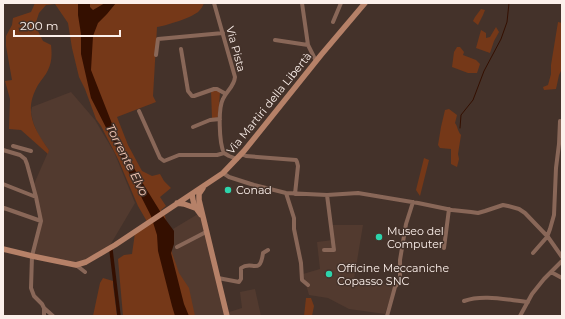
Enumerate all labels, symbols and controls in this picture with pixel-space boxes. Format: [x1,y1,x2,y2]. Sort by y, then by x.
scale bar [14,12,120,38]
text: 200 m [20,18,59,33]
street label: Via Pista [223,25,249,73]
street label: Via Martiri della Libertà [224,49,314,157]
water label: Torrente Elvo [103,121,152,199]
place label: Conad [236,183,272,197]
marker: Conad [223,185,233,195]
place label: Museo del Computer [387,224,444,251]
marker: Museo del Computer [374,232,384,242]
place label: Officine Meccaniche Copasso SNC [337,261,450,288]
marker: Officine Meccaniche Copasso SNC [324,269,334,279]

